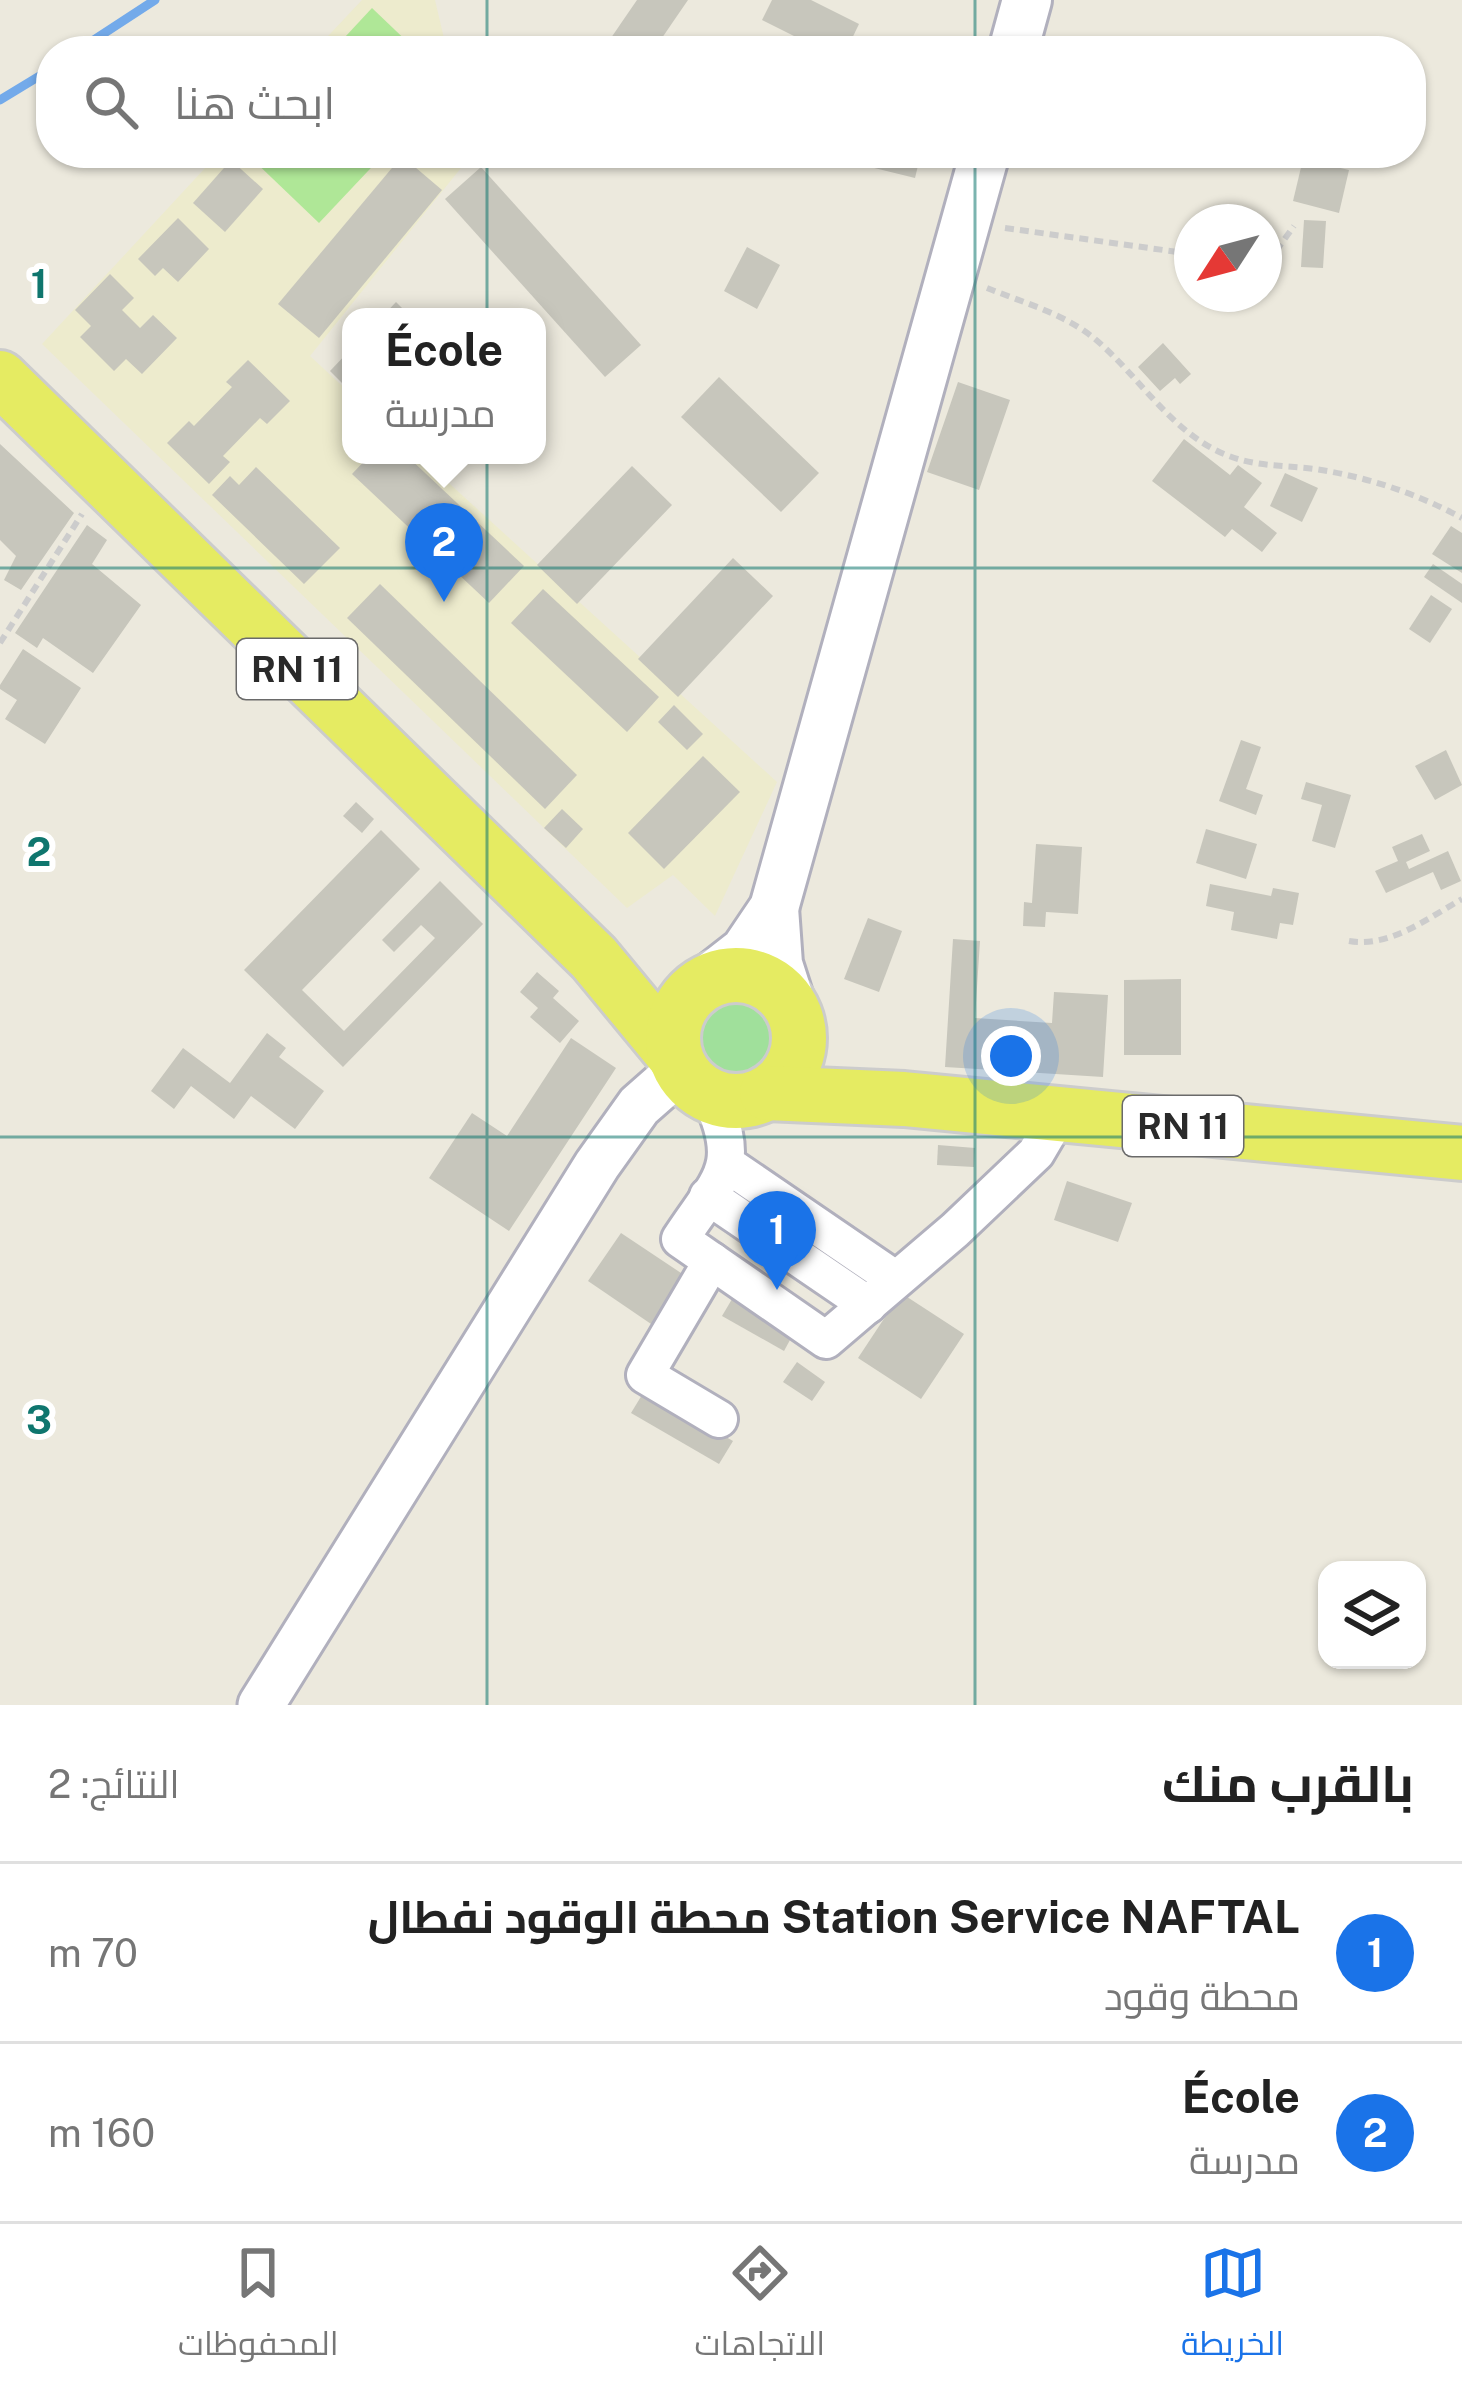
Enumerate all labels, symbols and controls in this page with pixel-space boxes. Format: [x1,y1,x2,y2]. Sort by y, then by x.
search box [36,36,1426,168]
icon: search [78,69,144,135]
text: ابحث هنا [174,76,335,129]
north arrow [1174,204,1282,312]
text: 1 [31,261,47,307]
popup [342,308,546,464]
text: École [385,323,503,376]
text: مدرسة [385,390,496,436]
pin: 2 [405,503,483,602]
road number: RN 11 [237,639,357,699]
text: 2 [27,829,51,875]
your location [981,1026,1041,1086]
road number: RN 11 [1123,1096,1243,1156]
pin: 1 [738,1191,816,1290]
text: 3 [26,1397,52,1443]
map controls [1318,1561,1426,1669]
button: layers [1318,1561,1426,1669]
text: بالقرب منك [1162,1754,1414,1813]
text: النتائج: 2 [48,1761,180,1807]
text: Station Service NAFTAL محطة الوقود نفطال [368,1890,1300,1943]
text: 70 m [48,1930,138,1976]
text: 1 [1367,1930,1383,1976]
text: محطة وقود [1104,1973,1300,2019]
text: École [1182,2070,1300,2123]
text: 160 m [48,2110,155,2156]
text: 2 [1363,2110,1387,2156]
text: مدرسة [1189,2137,1300,2183]
tab: المحفوظات [178,2240,339,2374]
tab: الاتجاهات [694,2240,825,2374]
tab: الخريطة [1181,2240,1284,2374]

